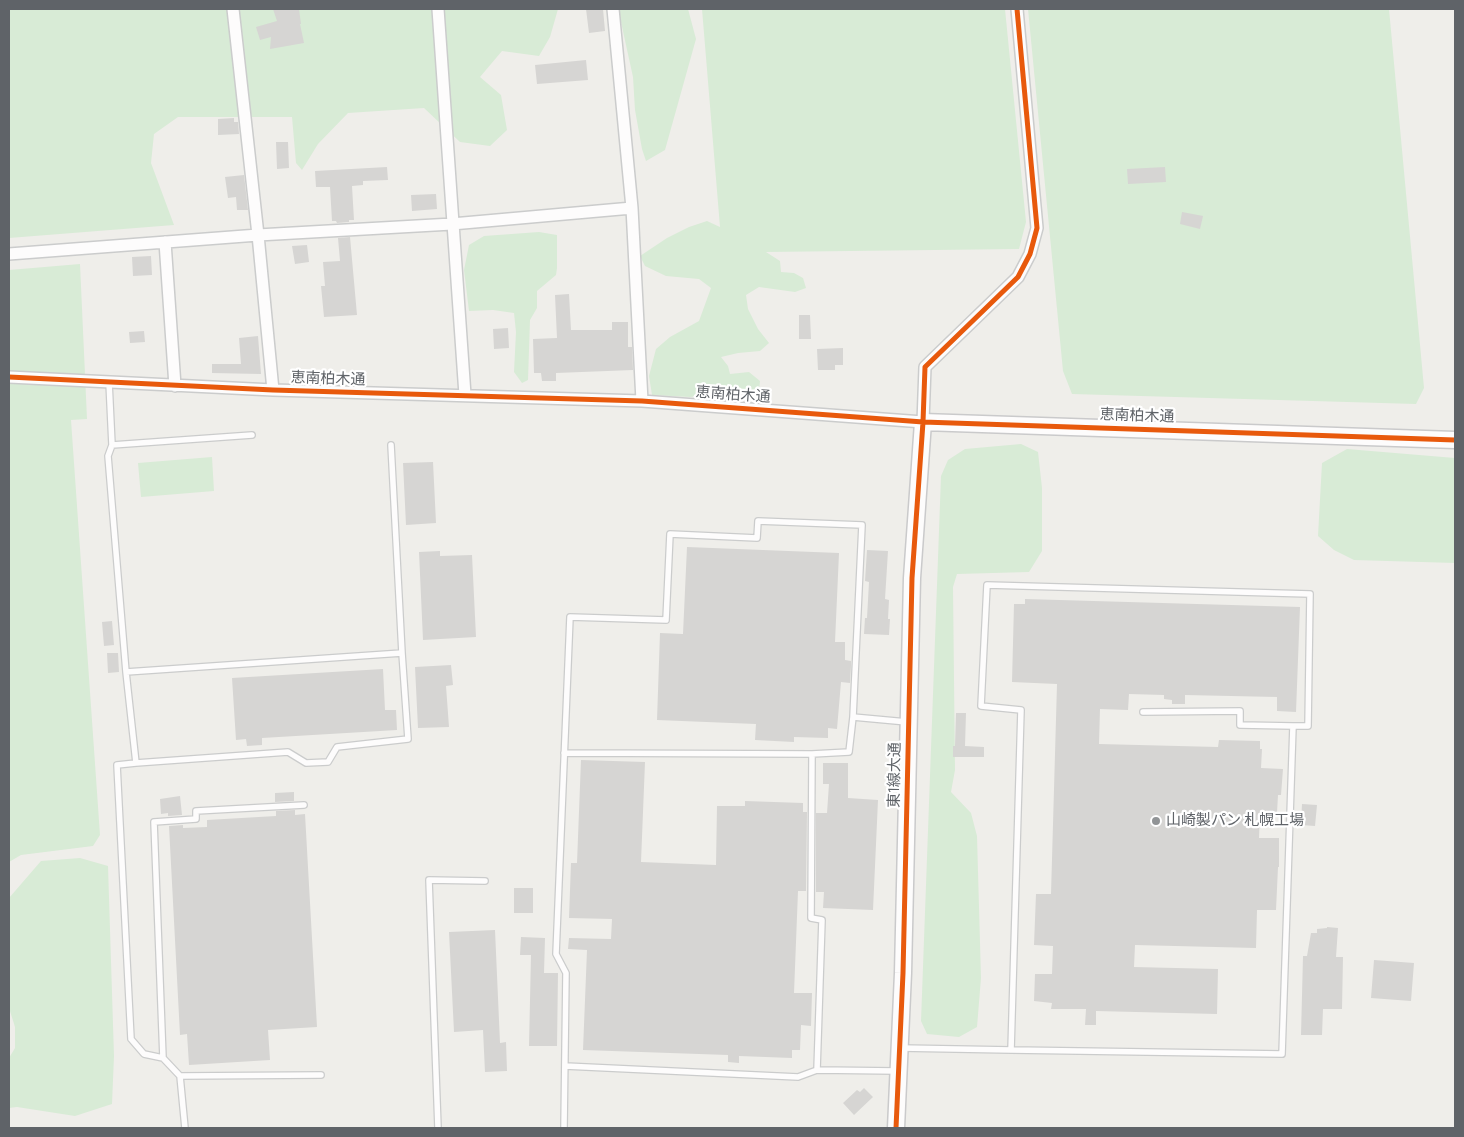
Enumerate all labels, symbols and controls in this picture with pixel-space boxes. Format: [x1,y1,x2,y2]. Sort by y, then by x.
street label: 恵南柏木通 [290,369,366,389]
street label: 恵南柏木通 [695,383,771,407]
street label: 恵南柏木通 [1099,406,1175,426]
street label: 東1線大通 [885,742,905,808]
place label: 山崎製パン 札幌工場 [1166,812,1304,830]
marker: 山崎製パン 札幌工場 [1150,815,1162,827]

